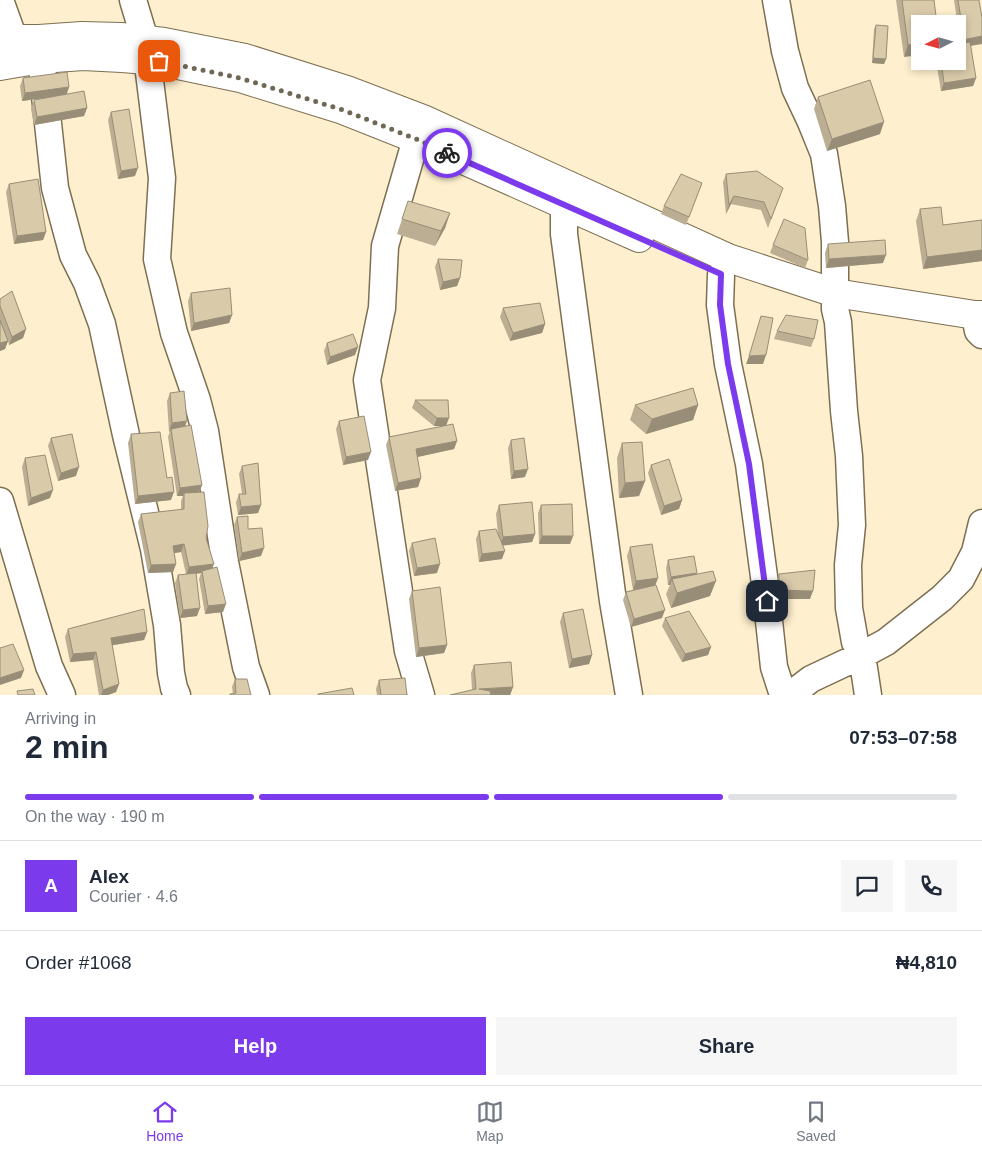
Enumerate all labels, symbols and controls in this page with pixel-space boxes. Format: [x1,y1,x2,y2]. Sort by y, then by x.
north arrow [911,15,966,70]
map controls [911,15,966,70]
pin [138,40,180,82]
icon: bag [145,47,173,75]
courier [422,128,472,178]
icon: bike [433,139,461,167]
pin [746,580,788,622]
icon: home [753,587,781,615]
text: Arriving in [25,710,96,727]
text: 07:53–07:58 [849,727,957,748]
text: 2 min [25,729,109,765]
text: On the way · 190 m [25,808,165,825]
button: chat [841,860,893,912]
button: phone [905,860,957,912]
text: Alex [89,866,129,887]
text: A [44,875,58,896]
text: Courier · 4.6 [89,888,178,905]
text: Order #1068 [25,952,132,973]
text: ₦4,810 [896,952,957,973]
button: Help [25,1017,486,1075]
button: Share [496,1017,957,1075]
tab: Home [146,1098,184,1144]
tab: Map [476,1098,504,1144]
tab: Saved [796,1098,836,1144]

